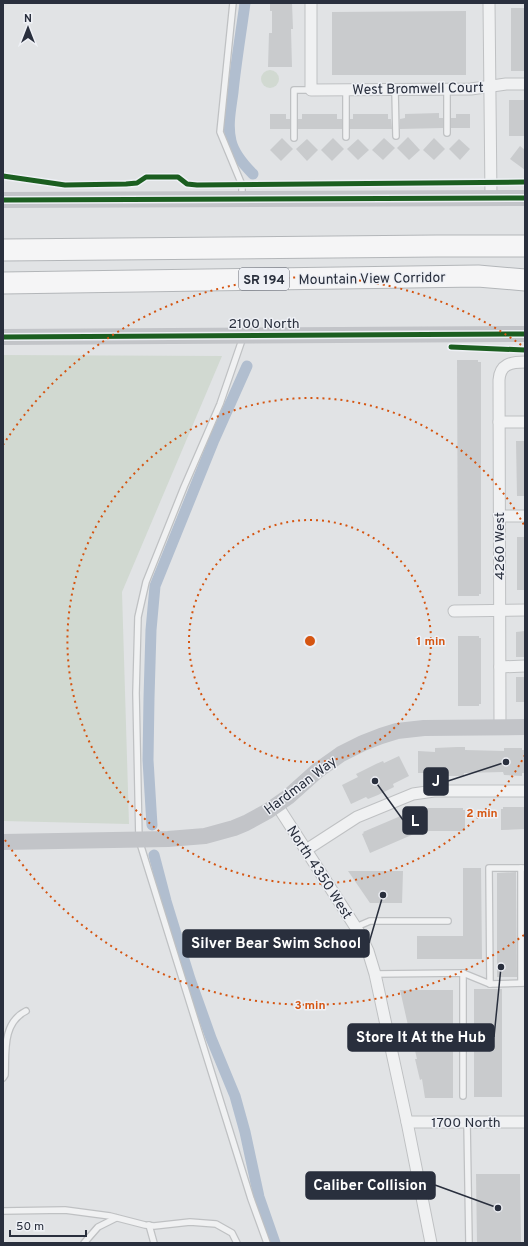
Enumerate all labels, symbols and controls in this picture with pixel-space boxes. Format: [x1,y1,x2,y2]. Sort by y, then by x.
north arrow [8,8,48,48]
text: N [24,12,32,26]
street label: West Bromwell Court [352,80,484,99]
road number: SR 194 [239,268,289,290]
street label: Mountain View Corridor [298,270,446,289]
street label: 2100 North [228,316,300,333]
street label: 4260 West [492,512,509,580]
centre of rings [303,634,317,648]
text: 1 min [417,634,445,650]
street label: Hardman Way [261,753,341,819]
callout: J [424,768,448,795]
text: J [432,773,440,792]
text: 2 min [466,806,498,822]
callout: L [403,807,427,834]
text: L [411,813,420,832]
street label: North 4350 West [282,823,355,923]
callout: Silver Bear Swim School [183,930,369,957]
text: Silver Bear Swim School [191,935,361,954]
text: 3 min [294,998,326,1014]
callout: Store It At the Hub [348,1024,494,1051]
text: Store It At the Hub [356,1029,486,1048]
street label: 1700 North [431,1115,501,1132]
callout: Caliber Collision [306,1172,435,1199]
text: Caliber Collision [313,1177,427,1196]
scale bar [10,1212,86,1238]
text: 50 m [16,1219,44,1235]

